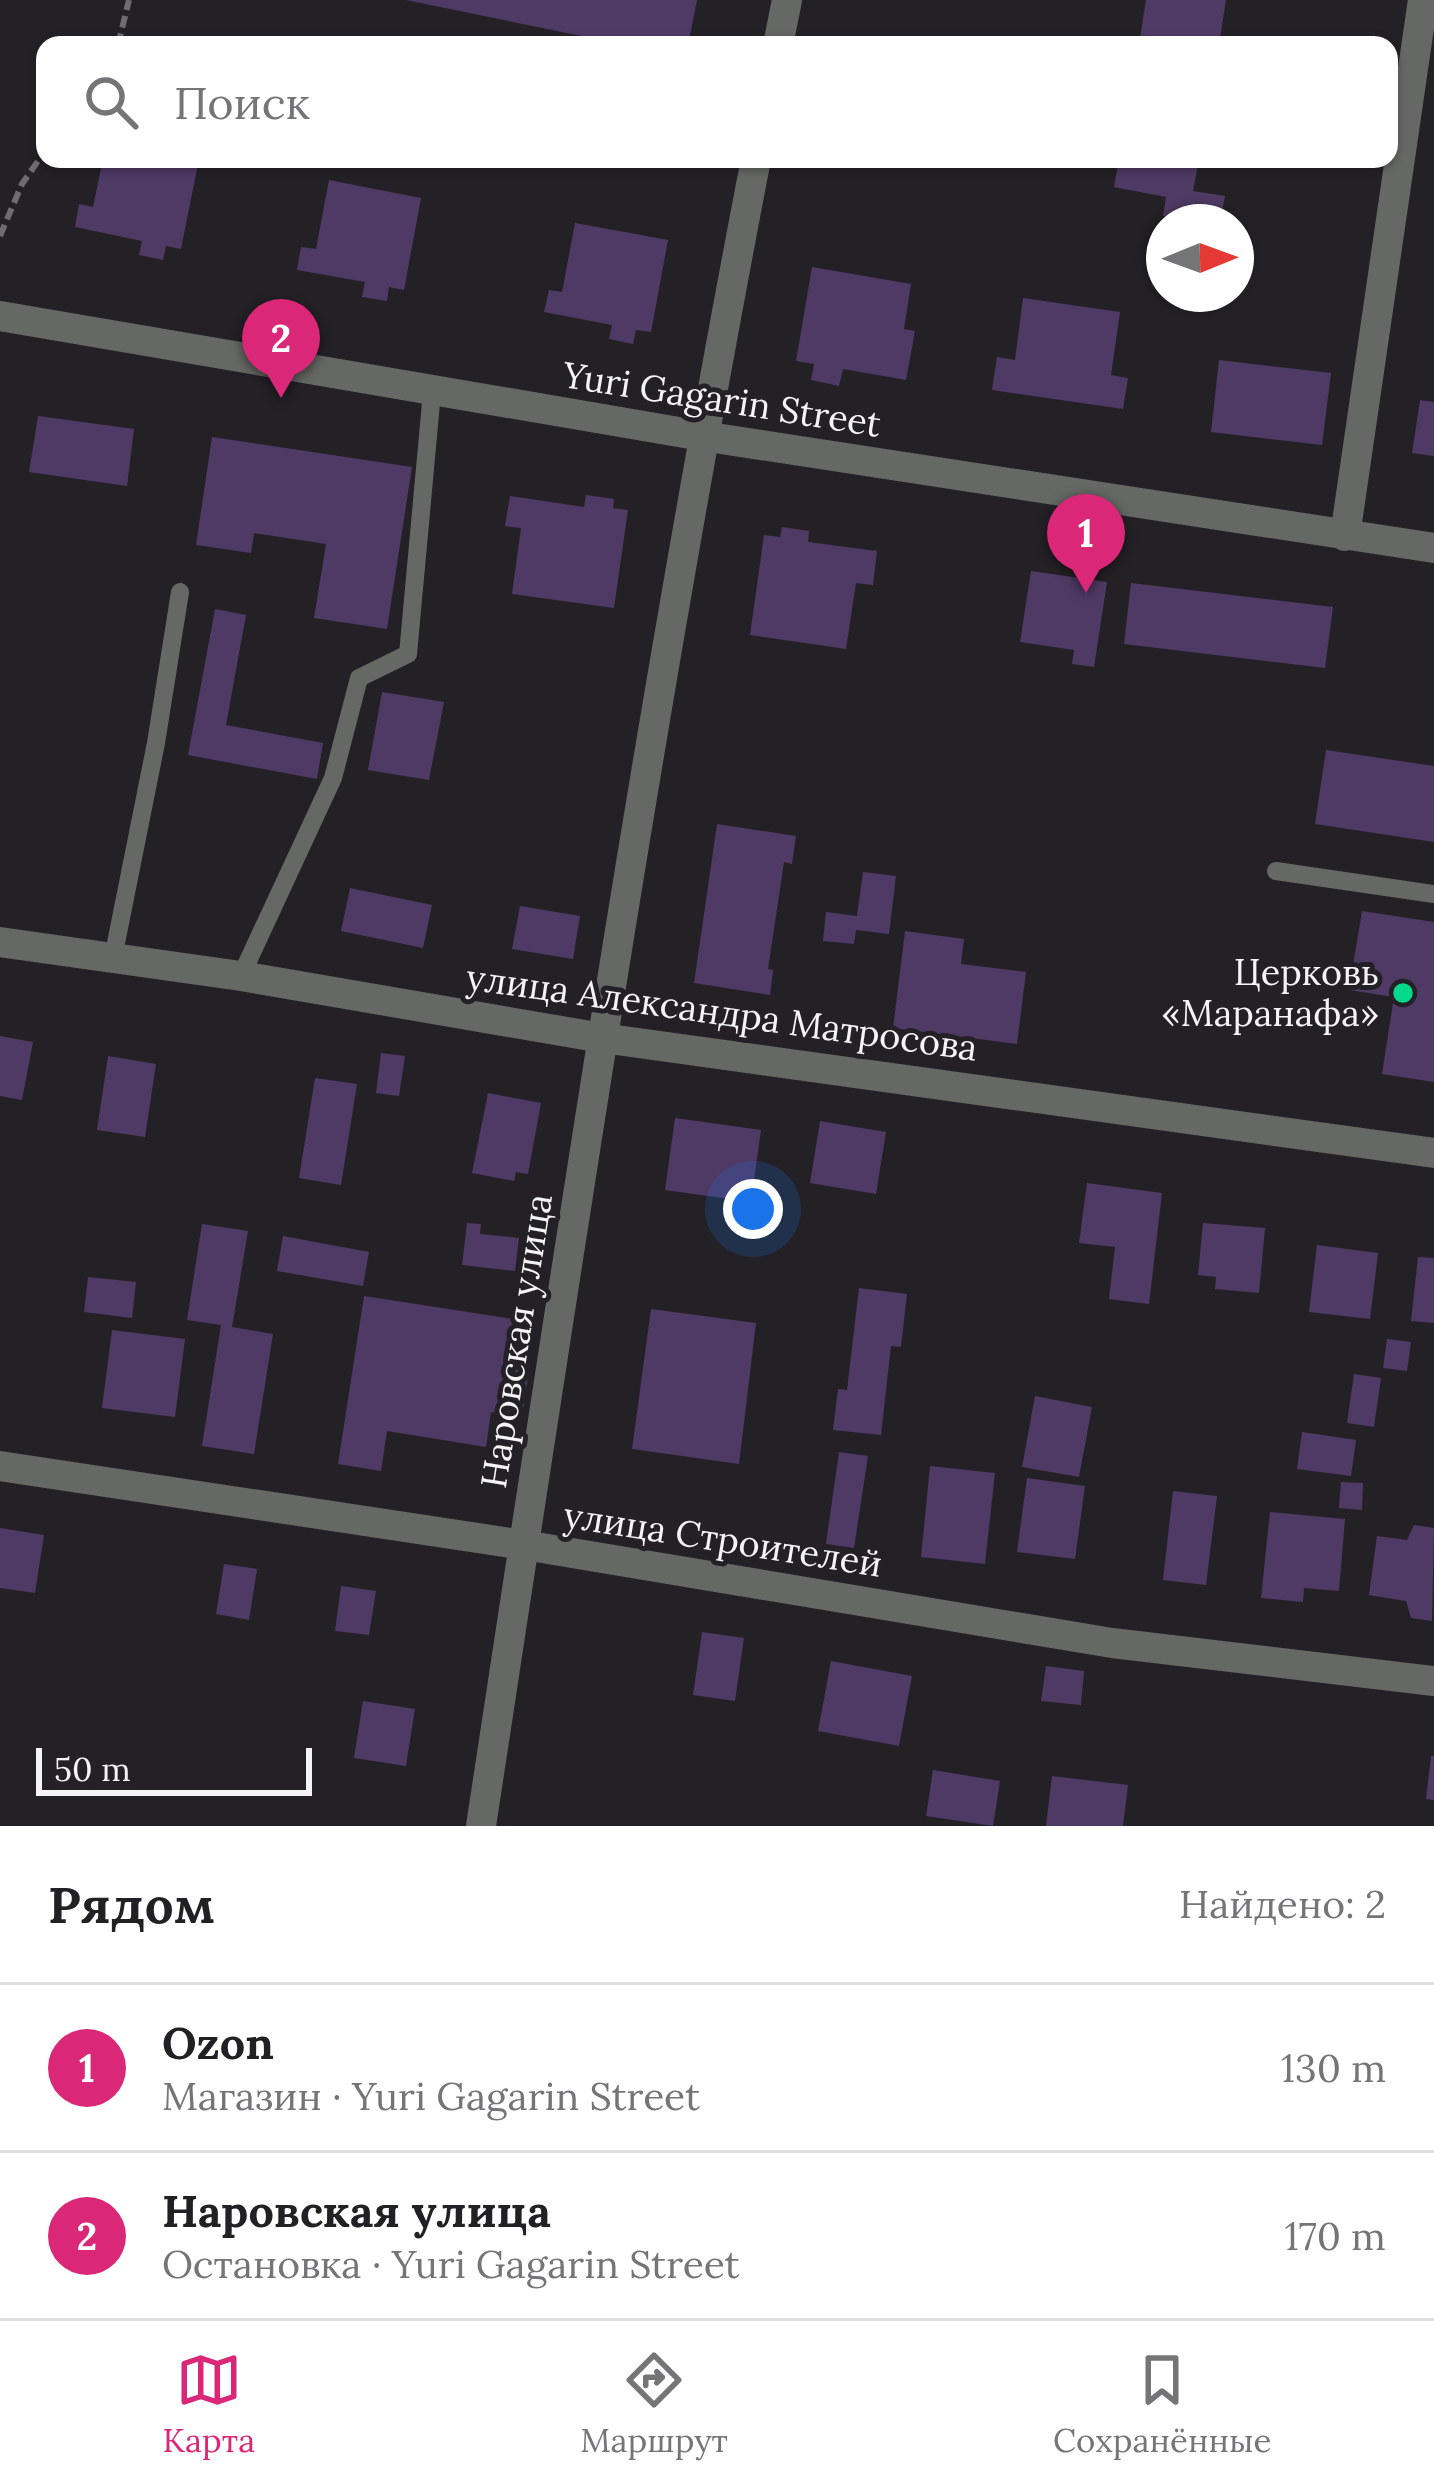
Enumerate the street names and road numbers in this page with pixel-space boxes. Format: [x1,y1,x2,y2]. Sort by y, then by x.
street label: Yuri Gagarin Street [559,351,884,447]
street label: улица Александра Матросова [463,953,981,1071]
street label: Наровская улица [470,1191,562,1491]
street label: улица Строителей [560,1491,886,1587]

